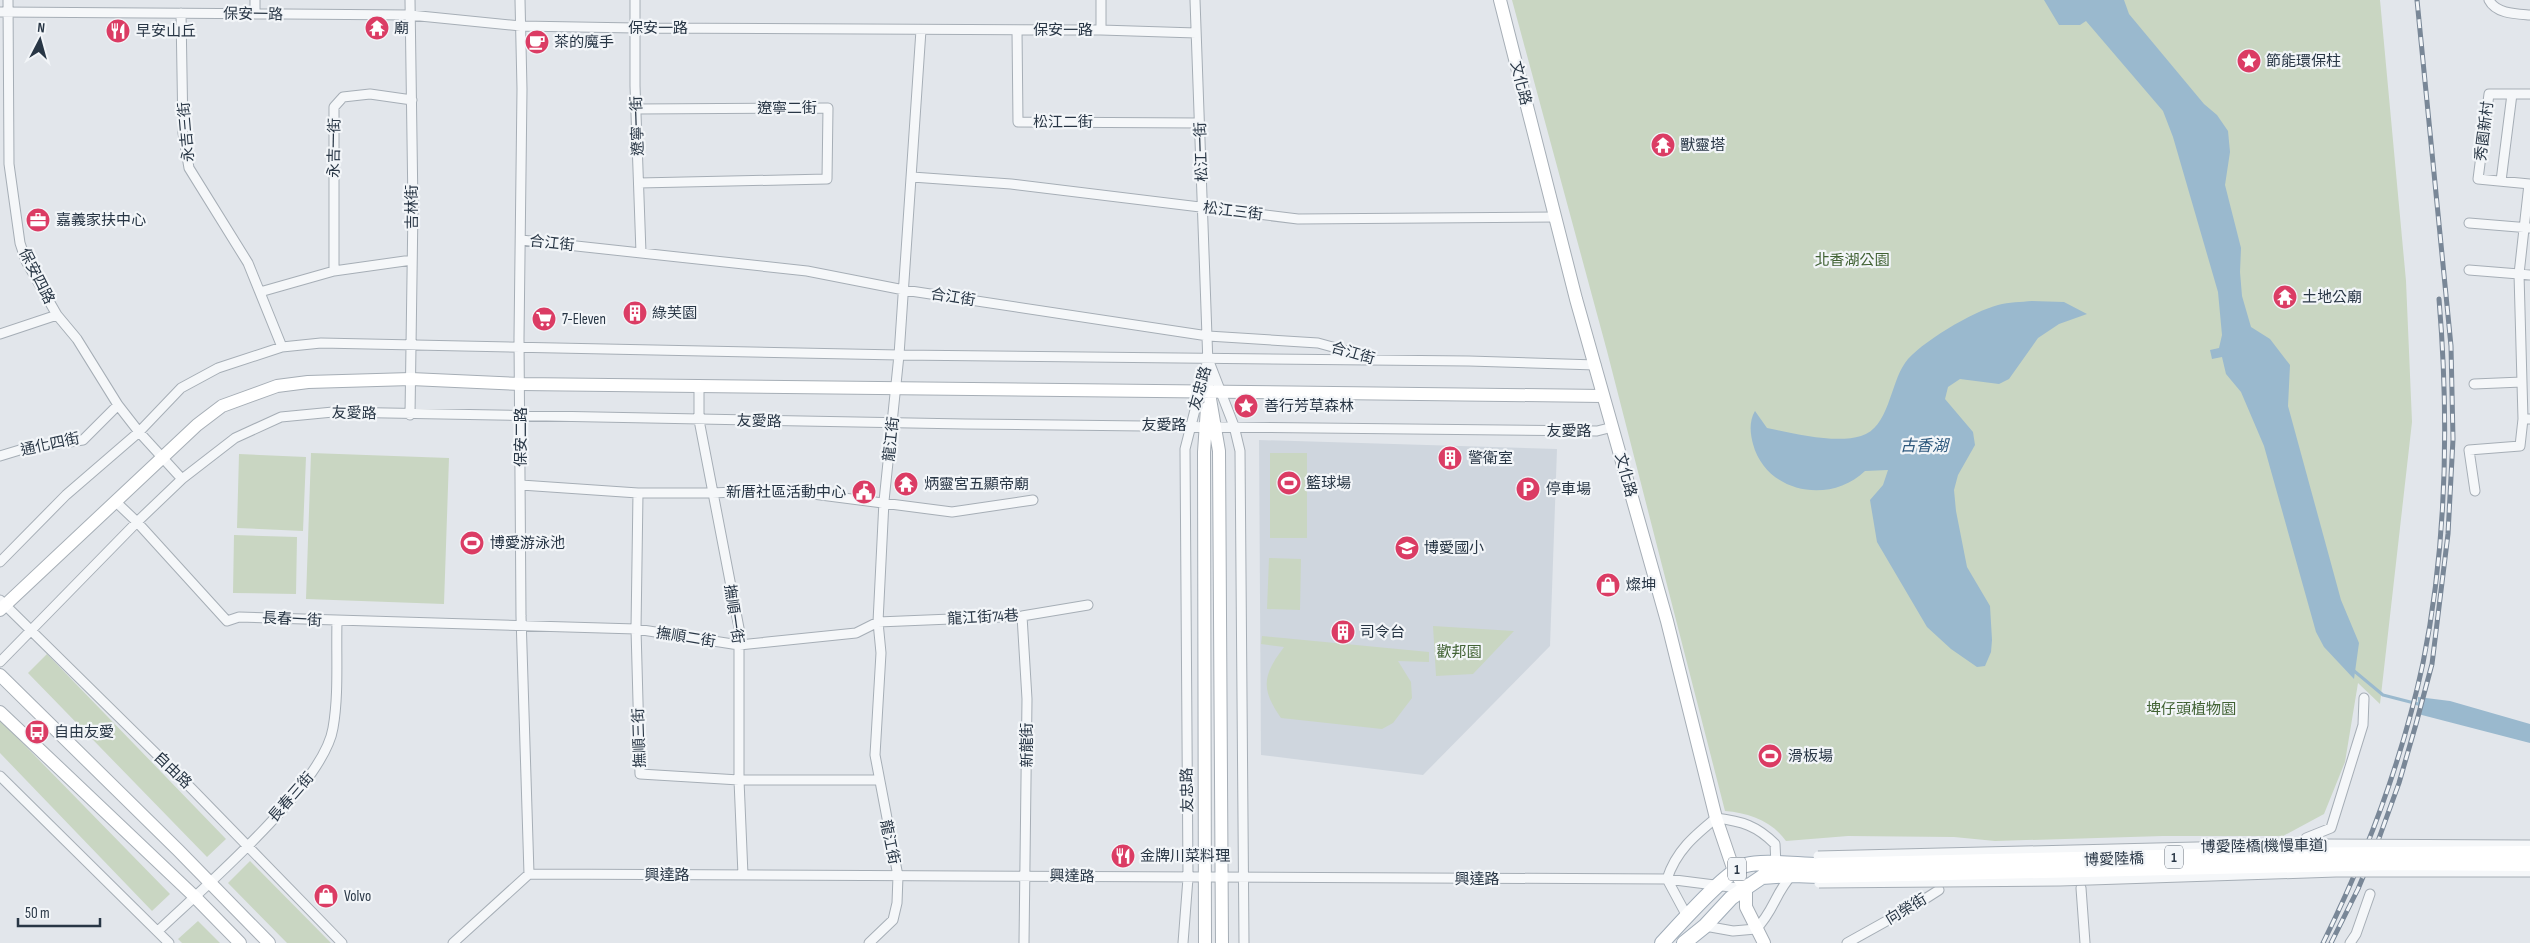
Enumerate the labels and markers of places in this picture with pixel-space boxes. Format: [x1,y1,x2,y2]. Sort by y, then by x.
temple icon: 廟 [364,15,390,41]
restaurant icon: 早安山丘 [105,18,131,44]
place label: 廟 [394,19,409,38]
place label: 早安山丘 [136,22,196,41]
cafe icon: 茶的魔手 [524,29,550,55]
place label: 茶的魔手 [554,33,614,52]
place icon: 節能環保柱 [2236,48,2262,74]
place label: 節能環保柱 [2266,52,2341,71]
temple icon: 獸靈塔 [1650,132,1676,158]
place label: 獸靈塔 [1680,136,1725,155]
office icon: 嘉義家扶中心 [25,207,51,233]
place label: 嘉義家扶中心 [56,211,146,230]
temple icon: 土地公廟 [2272,284,2298,310]
place label: 土地公廟 [2302,288,2362,307]
building icon: 綠芙園 [622,300,648,326]
place label: 綠芙園 [652,304,697,323]
supermarket icon: 7-Eleven [531,306,557,332]
place label: 7-Eleven [562,310,606,329]
place icon: 善行芳草森林 [1233,393,1259,419]
place label: 善行芳草森林 [1264,397,1354,416]
building icon: 警衛室 [1437,445,1463,471]
place label: 警衛室 [1468,449,1513,468]
sports icon: 籃球場 [1276,470,1302,496]
temple icon: 炳靈宮五顯帝廟 [893,471,919,497]
place label: 籃球場 [1306,474,1351,493]
place label: 炳靈宮五顯帝廟 [924,475,1029,494]
parking icon: 停車場 [1515,476,1541,502]
public building icon: 新厝社區活動中心 [851,479,877,505]
place label: 停車場 [1546,480,1591,499]
place label: 新厝社區活動中心 [726,483,846,502]
sports icon: 博愛游泳池 [459,530,485,556]
place label: 博愛游泳池 [490,534,565,553]
school or university icon: 博愛國小 [1394,535,1420,561]
place label: 博愛國小 [1424,539,1484,558]
shop icon: 燦坤 [1595,572,1621,598]
place label: 燦坤 [1626,576,1656,595]
building icon: 司令台 [1330,619,1356,645]
place label: 司令台 [1360,623,1405,642]
bus stop icon: 自由友愛 [24,719,50,745]
place label: 自由友愛 [54,723,114,742]
sports icon: 滑板場 [1757,743,1783,769]
place label: 滑板場 [1788,747,1833,766]
restaurant icon: 金牌川菜料理 [1110,843,1136,869]
place label: 金牌川菜料理 [1140,847,1230,866]
shop icon: Volvo [313,883,339,909]
place label: Volvo [344,887,371,906]

